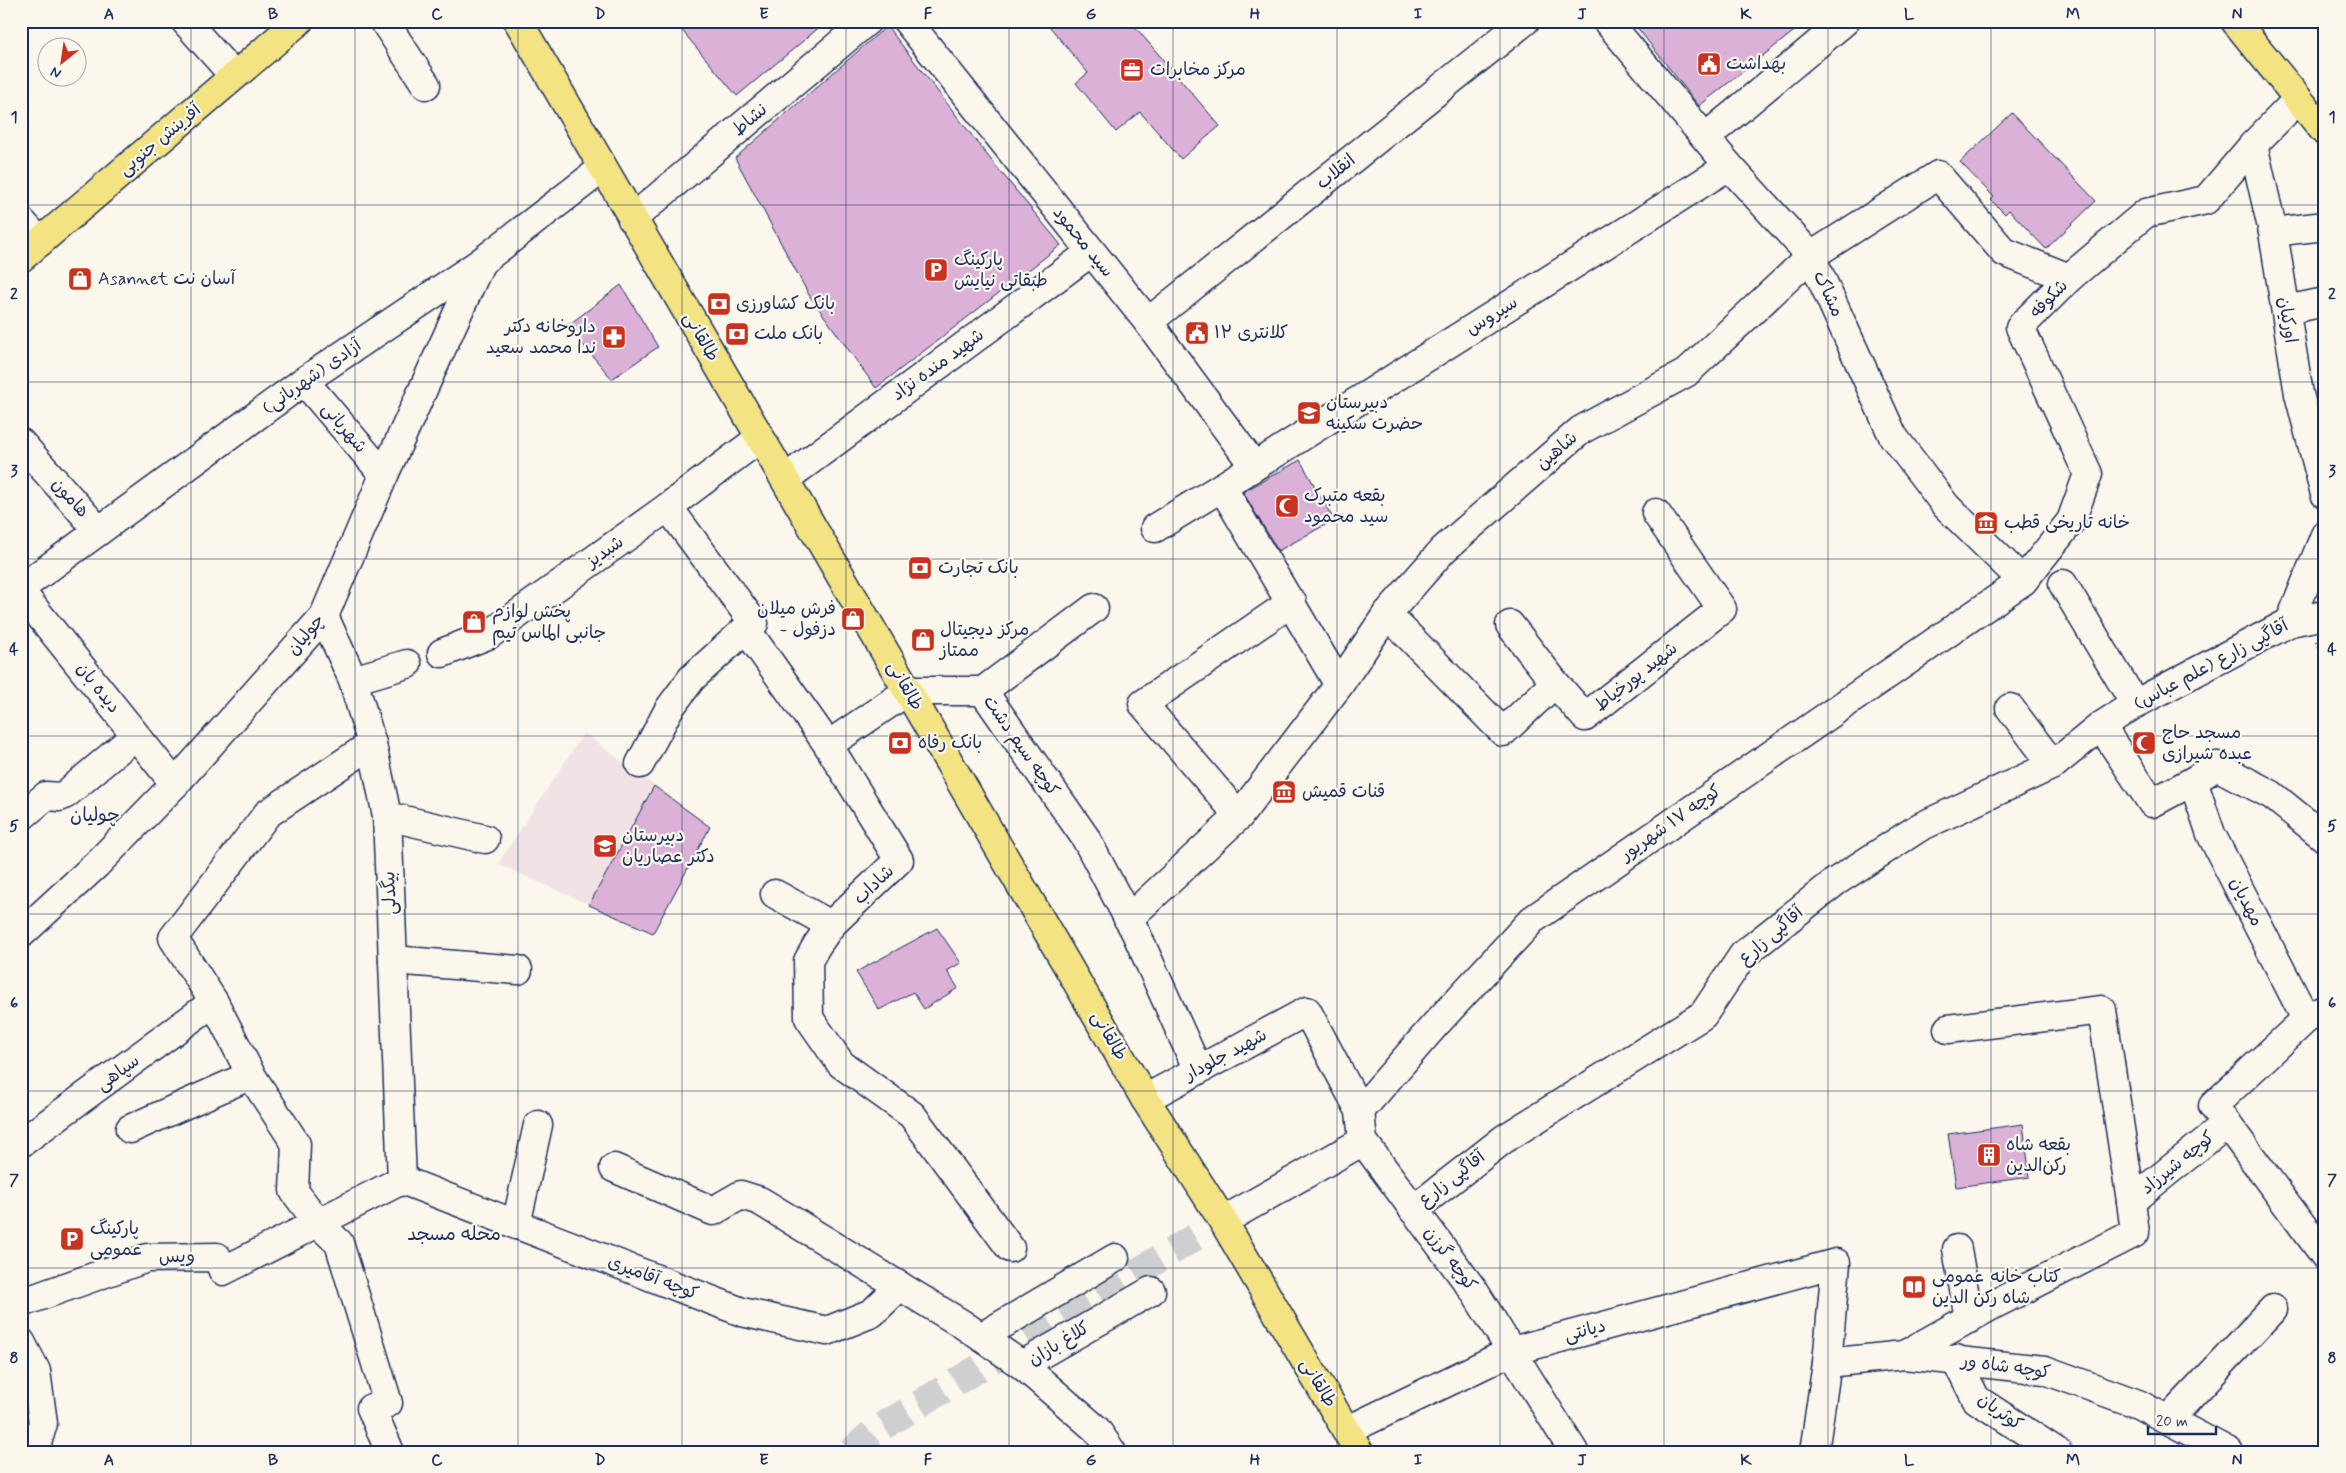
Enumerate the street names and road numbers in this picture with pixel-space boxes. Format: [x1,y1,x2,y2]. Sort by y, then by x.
street label: آفرینش جنوبی [114,97,208,182]
street label: نشاط [727,98,773,142]
street label: انقلاب [1311,149,1361,195]
street label: سید محمود [1047,202,1119,282]
street label: مشاک [1807,267,1849,321]
street label: شکوفه [2024,274,2074,324]
street label: سیروس [1461,291,1523,341]
street label: اورکیان [2271,295,2303,345]
street label: طالقانی [677,308,725,366]
street label: شهید منده نژاد [887,323,989,407]
street label: آزادی (شهربانی) [258,333,368,420]
street label: شهربانی [316,398,372,458]
street label: شاهین [1531,426,1583,476]
street label: هامون [46,473,94,523]
street label: شبدیز [580,530,629,575]
street label: چولیان [282,609,330,661]
street label: آقاگپی زارع (علم عباس) [2129,613,2294,717]
street label: شهید پورخیاط [1589,637,1683,717]
street label: دیده بان [70,657,126,719]
street label: طالقانی [881,657,929,715]
street label: کوچه سیم دشت [976,691,1065,802]
street label: کوچه ۱۷ شهریور [1614,779,1726,868]
street label: شاداب [848,860,900,910]
street label: بیگدلی [377,871,403,915]
street label: مهدیان [2224,874,2268,930]
street label: آقاگپی زارع [1733,900,1810,971]
street label: طالقانی [1085,1007,1133,1065]
street label: شهید جلودار [1179,1023,1271,1088]
street label: سپاهی [91,1049,145,1097]
street label: کوچه شیرزاد [2136,1126,2220,1200]
street label: آقاگپی زارع [1414,1144,1492,1213]
street label: کوچه گرزن [1418,1222,1482,1296]
street label: ویس [159,1245,195,1269]
street label: کوچه آقامیری [604,1250,702,1306]
street label: دیانتی [1562,1314,1608,1348]
street label: کلاغ بازان [1024,1316,1094,1372]
street label: کوچه شاه ور [1958,1349,2052,1385]
street label: طالقانی [1294,1354,1342,1412]
street label: کوثریان [1973,1388,2028,1437]

